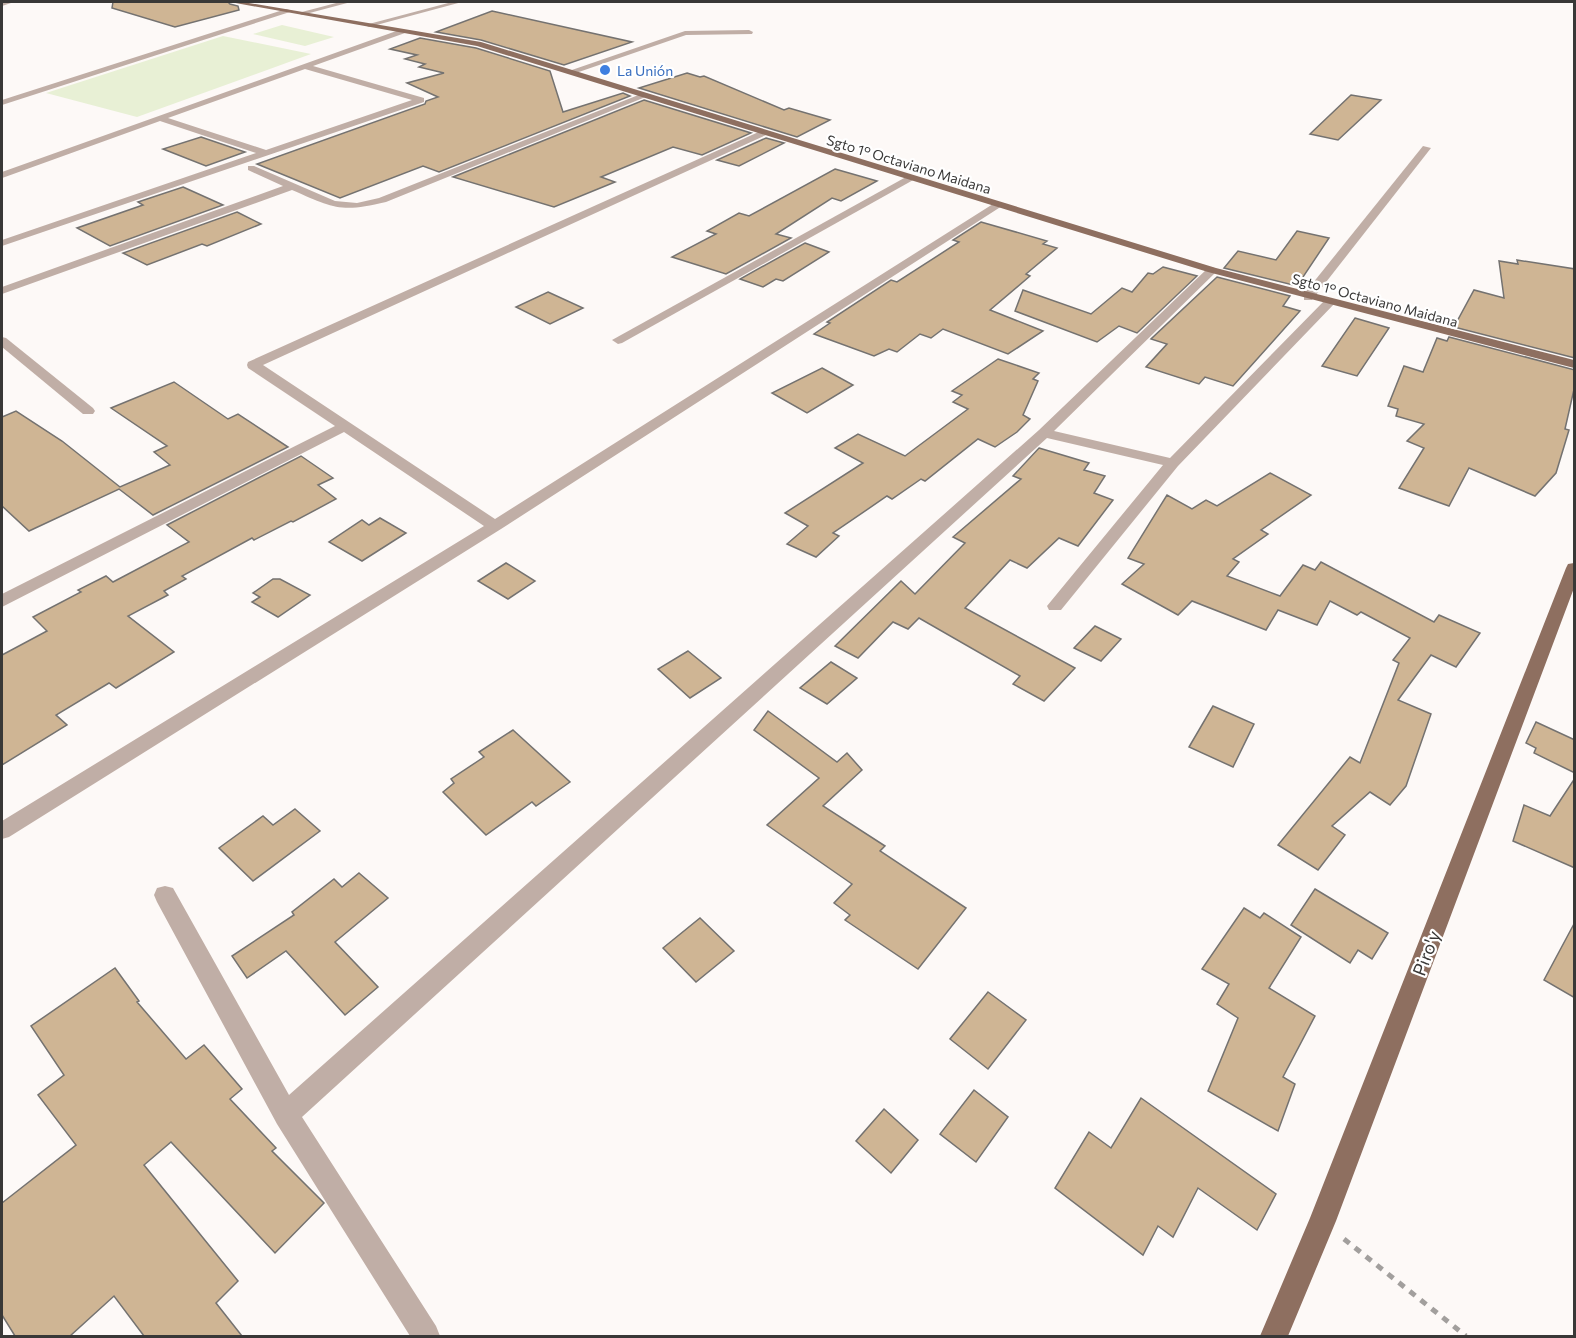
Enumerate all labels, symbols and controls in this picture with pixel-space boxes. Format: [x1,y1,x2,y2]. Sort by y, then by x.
place label: La Unión [617,62,673,79]
marker: La Unión [598,63,612,77]
street label: Sgto 1° Octaviano Maidana [825,131,993,197]
street label: Sgto 1° Octaviano Maidana [1290,270,1460,330]
street label: Piro'y [1407,927,1445,979]

